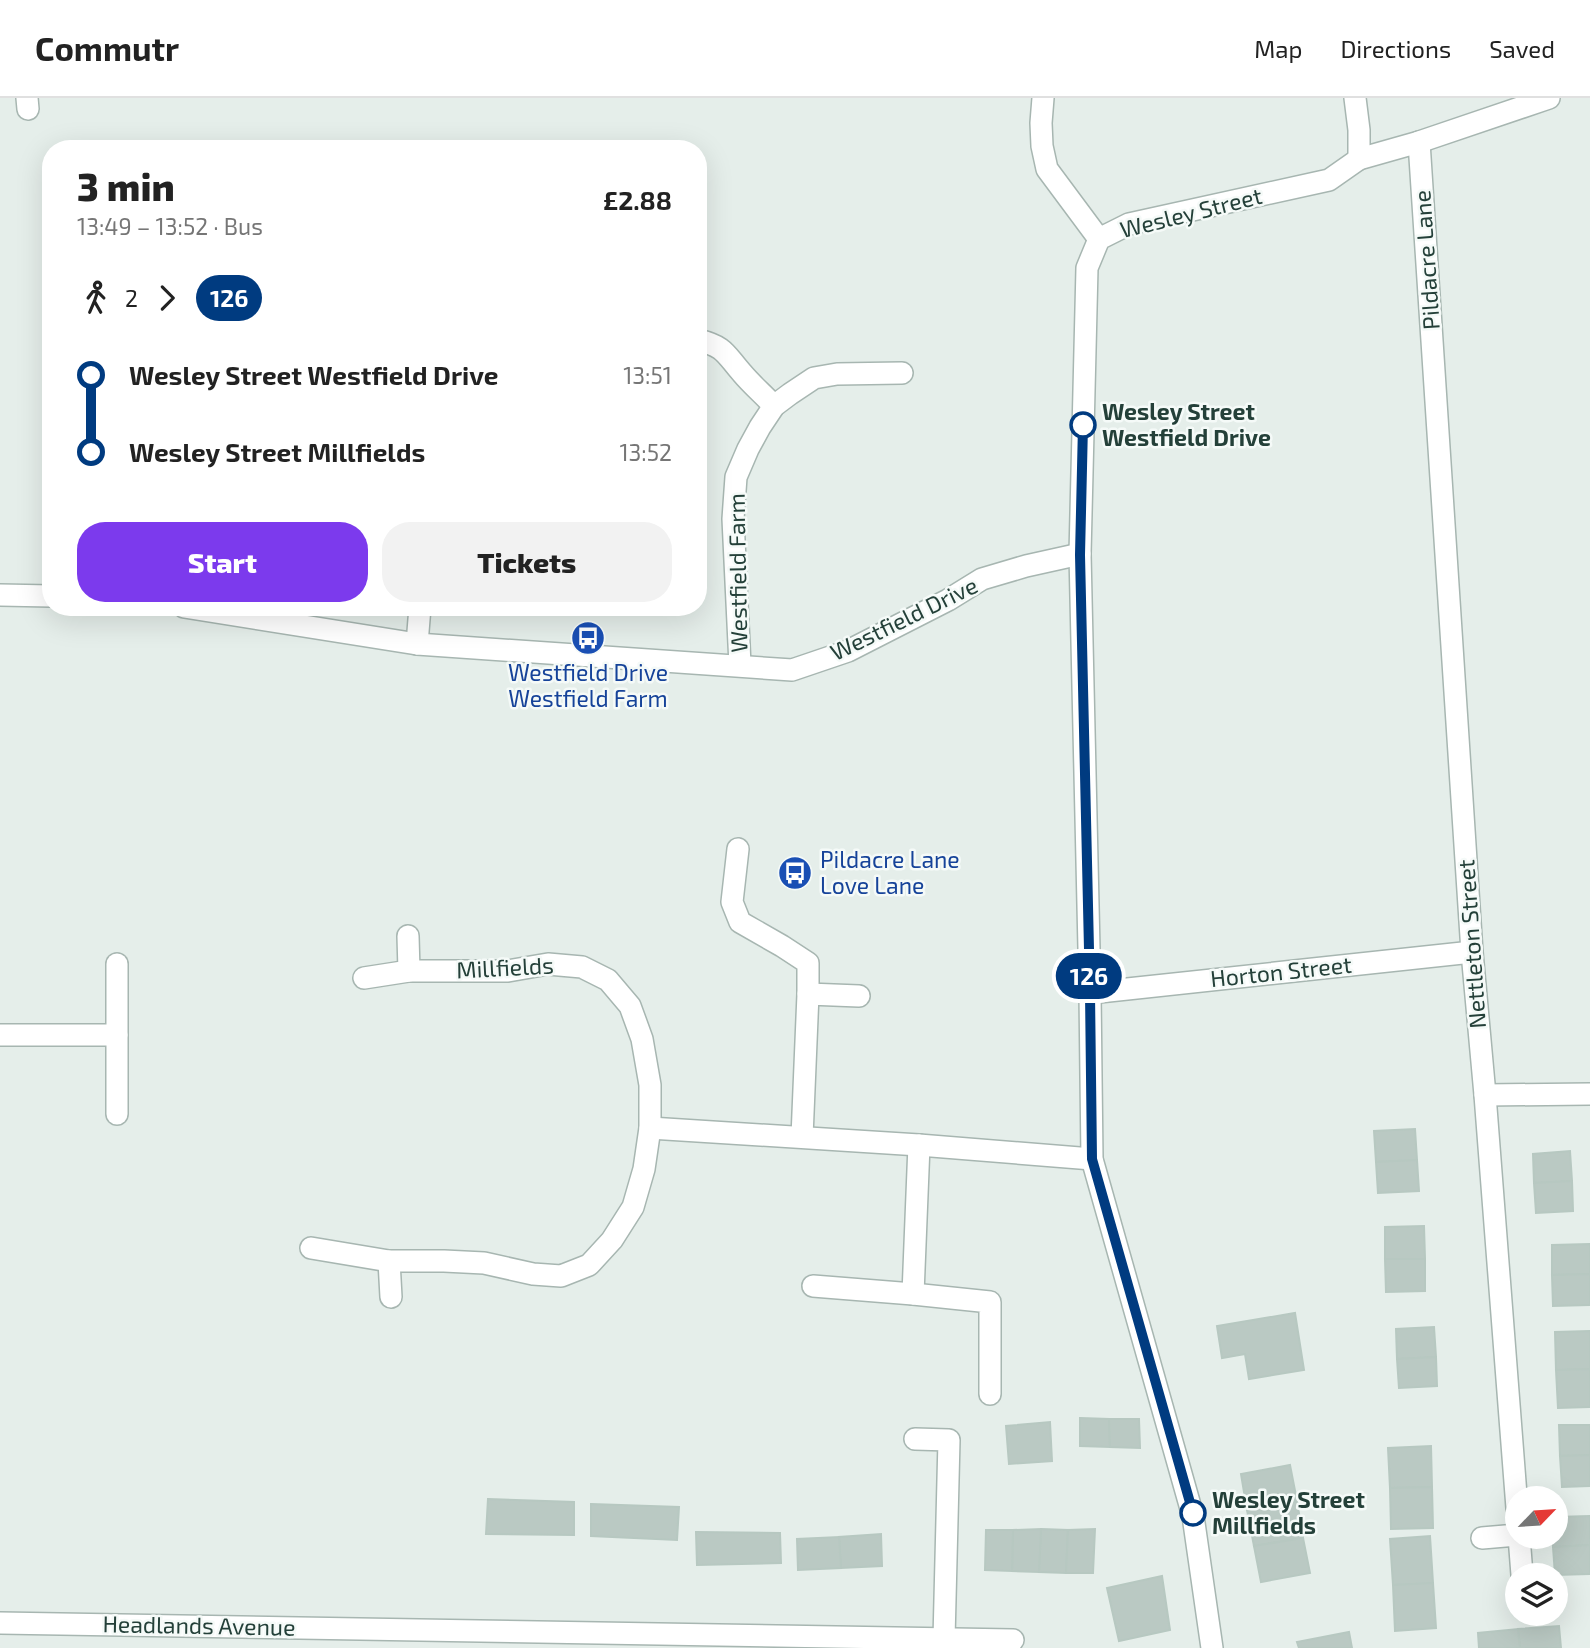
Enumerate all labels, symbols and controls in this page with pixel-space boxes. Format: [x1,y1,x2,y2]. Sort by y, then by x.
text: Commutr [35,28,179,68]
text: Map [1254,34,1302,63]
text: Directions [1340,34,1451,63]
text: Saved [1489,34,1555,63]
text: 3 min [77,163,175,209]
street label: Wesley Street [1117,181,1265,243]
text: £2.88 [603,184,672,215]
street label: Pildacre Lane [1407,189,1445,331]
text: 13:49 – 13:52 · Bus [77,212,263,240]
icon: walk [77,279,115,317]
icon: forward [148,279,186,317]
text: 126 [210,283,248,312]
text: 2 [125,284,138,312]
text: Wesley Street Westfield Drive [129,359,498,390]
text: 13:51 [623,361,672,389]
place label: Wesley Street Westfield Drive [1102,397,1271,451]
marker: Wesley Street Westfield Drive [1070,412,1096,438]
text: Wesley Street Millfields [129,436,425,467]
text: 13:52 [619,438,672,466]
street label: Westfield Farm [722,493,752,653]
button: Start [77,522,368,602]
button: Tickets [382,522,672,602]
street label: Westfield Drive [825,570,982,666]
bus stop icon: Westfield Drive Westfield Farm [569,619,607,657]
place label: Westfield Drive Westfield Farm [508,658,668,712]
place label: Pildacre Lane Love Lane [820,845,960,899]
bus stop icon: Pildacre Lane Love Lane [776,854,814,892]
street label: Nettleton Street [1451,858,1491,1030]
street label: Millfields [456,950,554,984]
street label: Horton Street [1209,950,1353,992]
line badge: 126 [1049,953,1129,999]
text: 126 [1070,961,1108,990]
place label: Wesley Street Millfields [1212,1485,1365,1539]
north arrow [1505,1486,1568,1549]
map controls [1505,1486,1568,1626]
marker: Wesley Street Millfields [1180,1500,1206,1526]
button: layers [1505,1563,1568,1626]
street label: Headlands Avenue [102,1609,296,1641]

